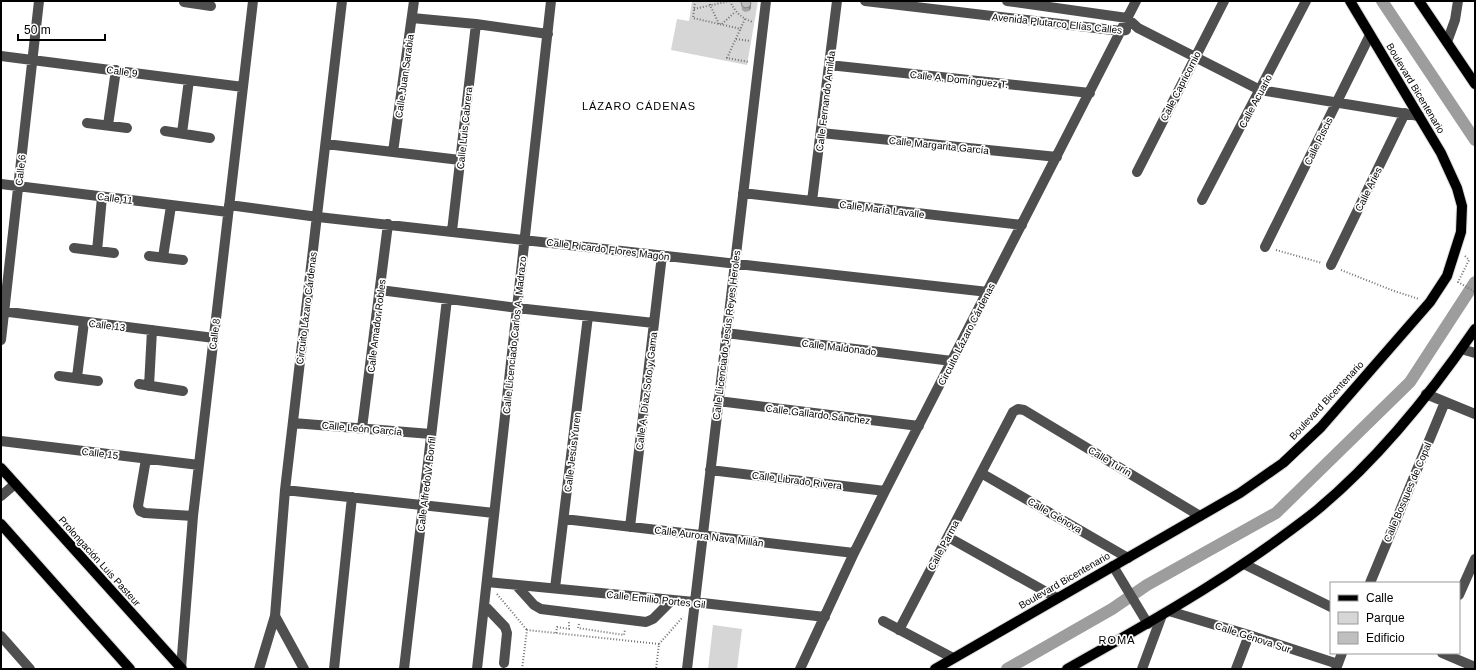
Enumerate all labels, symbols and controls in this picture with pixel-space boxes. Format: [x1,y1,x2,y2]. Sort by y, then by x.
street label: Avenida Plutarco Elías Calles [991,11,1123,36]
scale bar [18,16,105,42]
text: 50 m [24,23,51,37]
street label: Calle Juan Sarabia [393,33,416,119]
street label: Boulevard Bicentenario [1384,41,1447,136]
street label: Calle Capricornio [1158,49,1203,123]
street label: Calle Fernando Amilda [814,50,837,152]
street label: Calle 9 [106,64,138,79]
street label: Calle A. Domínguez T. [909,69,1009,90]
street label: Calle Acuario [1237,72,1274,130]
street label: Calle Luis Cabrera [455,86,474,170]
district label: LÁZARO CÁDENAS [582,100,696,112]
street label: Calle Piscis [1302,116,1335,167]
street label: Calle Margarita García [888,135,990,156]
street label: Calle 6 [13,154,28,186]
street label: Calle Aries [1353,165,1384,213]
street label: Calle 11 [96,191,134,206]
street label: Calle María Lavalle [839,199,926,220]
street label: Calle Ricardo Flores Magón [546,236,670,263]
street label: Calle Licenciado Jesús Reyes Heroles [711,250,742,420]
street label: Circuito Lázaro Cárdenas [294,251,319,365]
street label: Calle Licenciado Carlos A. Madrazo [501,255,528,414]
street label: Calle Amador Robles [365,279,388,373]
street label: Circuito Lázaro Cárdenas [936,281,997,387]
street label: Calle 13 [88,318,126,333]
street label: Calle 8 [207,318,222,350]
street label: Calle A. Díaz Soto y Gama [634,331,659,451]
street label: Calle Maldonado [801,337,877,358]
street label: Boulevard Bicentenario [1287,358,1366,442]
street label: Calle Gallardo Sánchez [765,403,871,426]
street label: Calle Jesús Yuren [562,411,583,493]
street label: Calle León García [321,420,403,438]
street label: Calle Alfredo V. Bonfil [415,436,438,532]
street label: Calle Bosques de Copal [1381,441,1433,544]
street label: Calle Turín [1086,444,1133,479]
street label: Calle 15 [81,446,119,461]
street label: Calle Librado Rivera [751,470,843,492]
street label: Calle Génova [1026,496,1084,536]
street label: Prolongación Luis Pasteur [56,514,143,609]
street label: Calle Parma [926,518,961,572]
street label: Calle Aurora Nava Millán [654,524,764,549]
street label: Boulevard Bicentenario [1017,550,1112,611]
legend [1330,582,1460,654]
street label: Calle Emilio Portes Gil [606,589,706,610]
text: Calle [1366,591,1394,605]
text: Parque [1366,611,1405,625]
street label: Calle Génova Sur [1214,620,1293,655]
text: Edificio [1366,631,1405,645]
district label: ROMA [1099,634,1136,646]

